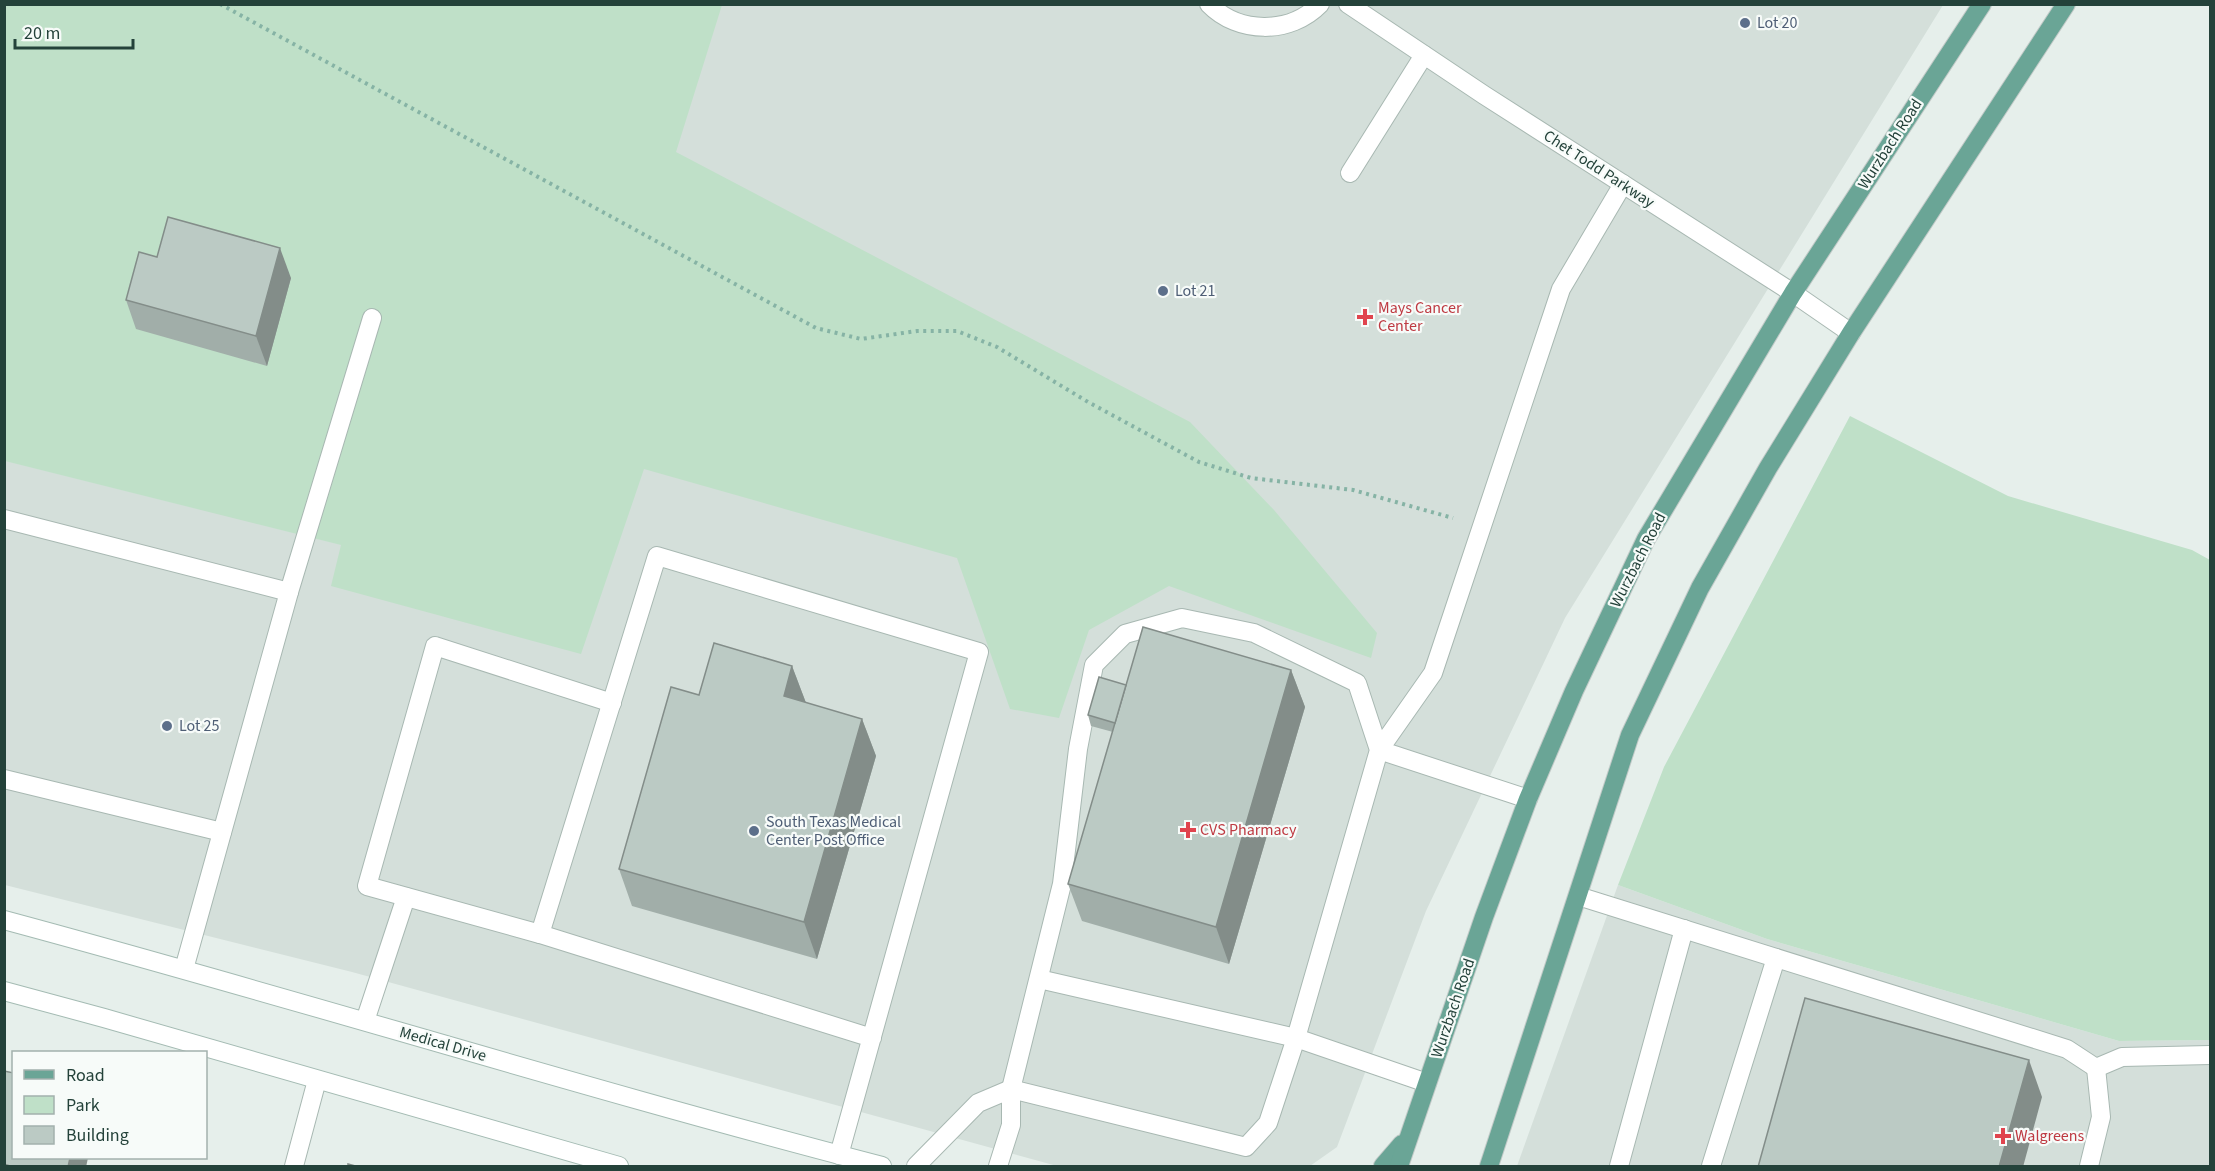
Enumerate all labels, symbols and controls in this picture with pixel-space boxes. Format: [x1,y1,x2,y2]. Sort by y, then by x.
scale bar [15,12,134,50]
place label: Lot 20 [1757,12,1798,34]
marker: Lot 20 [1738,16,1752,30]
text: 20 m [24,21,60,46]
street label: Wurzbach Road [1853,94,1927,194]
street label: Chet Todd Parkway [1539,125,1659,213]
place label: Lot 21 [1175,280,1216,302]
marker: Lot 21 [1156,284,1170,298]
place label: Mays Cancer Center [1378,297,1462,337]
marker: Mays Cancer Center [1356,308,1374,326]
street label: Wurzbach Road [1605,509,1671,611]
place label: Lot 25 [179,715,220,737]
marker: Lot 25 [160,719,174,733]
place label: South Texas Medical Center Post Office [766,811,901,851]
place label: CVS Pharmacy [1200,819,1297,841]
marker: CVS Pharmacy [1181,823,1195,837]
marker: South Texas Medical Center Post Office [747,824,761,838]
street label: Wurzbach Road [1426,955,1480,1061]
street label: Medical Drive [397,1021,489,1067]
legend [12,1051,207,1159]
text: Road [66,1063,105,1088]
text: Park [66,1093,100,1118]
text: Building [66,1123,129,1148]
place label: Walgreens [2015,1125,2085,1147]
marker: Walgreens [1996,1129,2010,1143]

